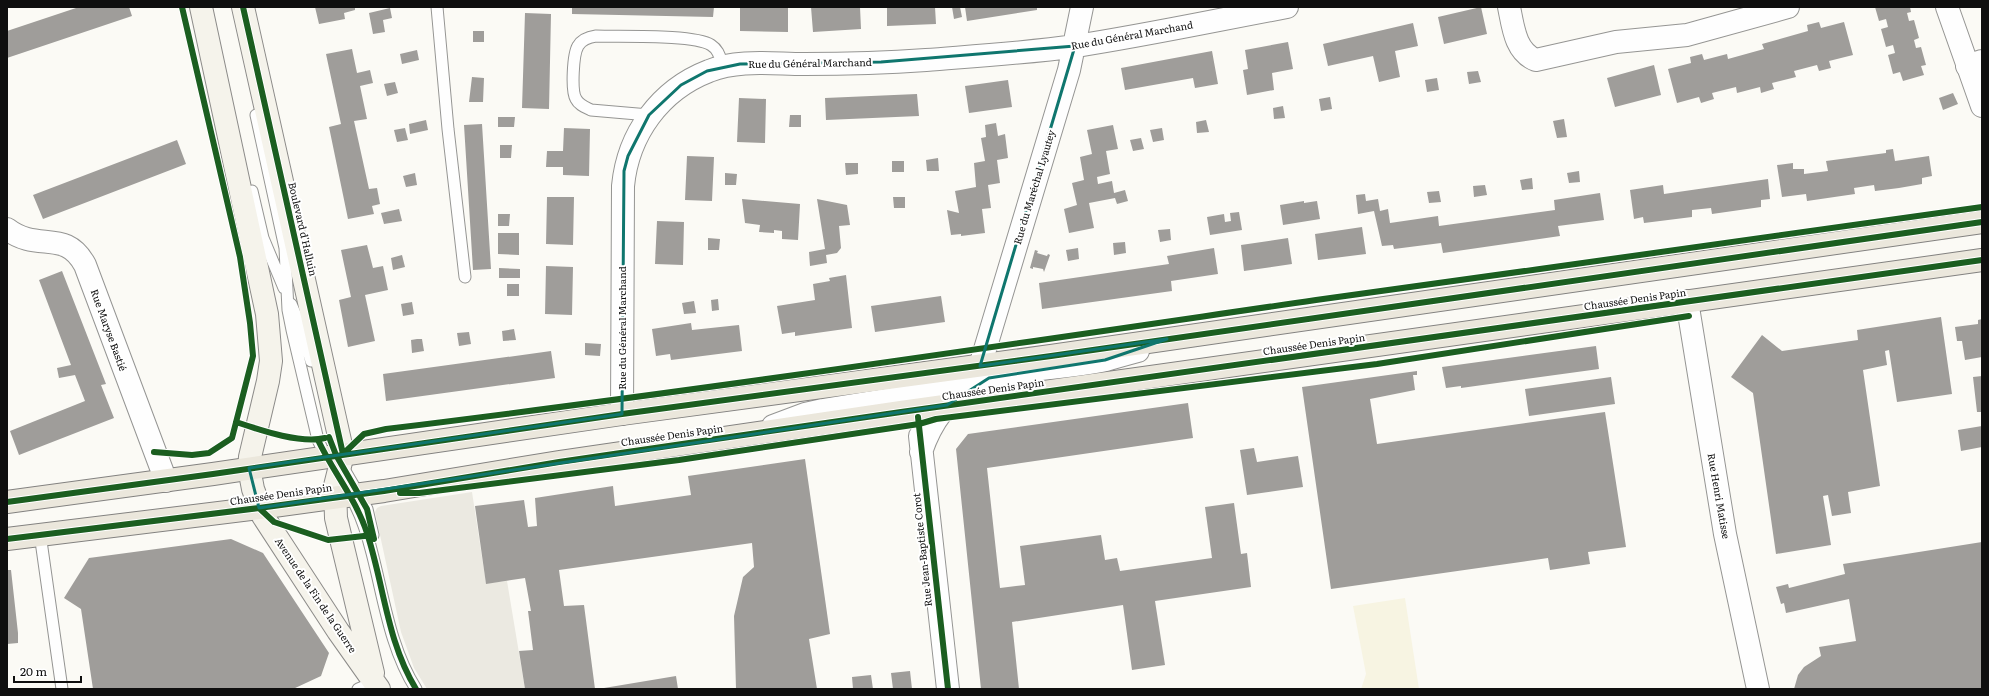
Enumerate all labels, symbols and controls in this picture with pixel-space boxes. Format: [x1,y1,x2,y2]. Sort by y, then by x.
street label: Rue du Général Marchand [1070,16,1194,53]
street label: Rue du Général Marchand [748,54,872,71]
street label: Rue du Maréchal Lyautey [1009,127,1058,246]
street label: Boulevard d'Halluin [285,180,322,278]
street label: Rue du Général Marchand [614,266,629,390]
street label: Chaussée Denis Papin [1583,284,1687,313]
street label: Rue Maryse Bastié [88,287,131,373]
street label: Chaussée Denis Papin [1262,329,1366,358]
street label: Chaussée Denis Papin [941,374,1045,403]
street label: Chaussée Denis Papin [620,420,724,449]
street label: Rue Henri Matisse [1705,452,1734,540]
street label: Chaussée Denis Papin [229,479,333,508]
street label: Rue Jean-Baptiste Corot [908,493,935,608]
street label: Avenue de la Fin de la Guerre [272,534,361,656]
scale bar [14,658,81,684]
text: 20 m [20,662,47,680]

